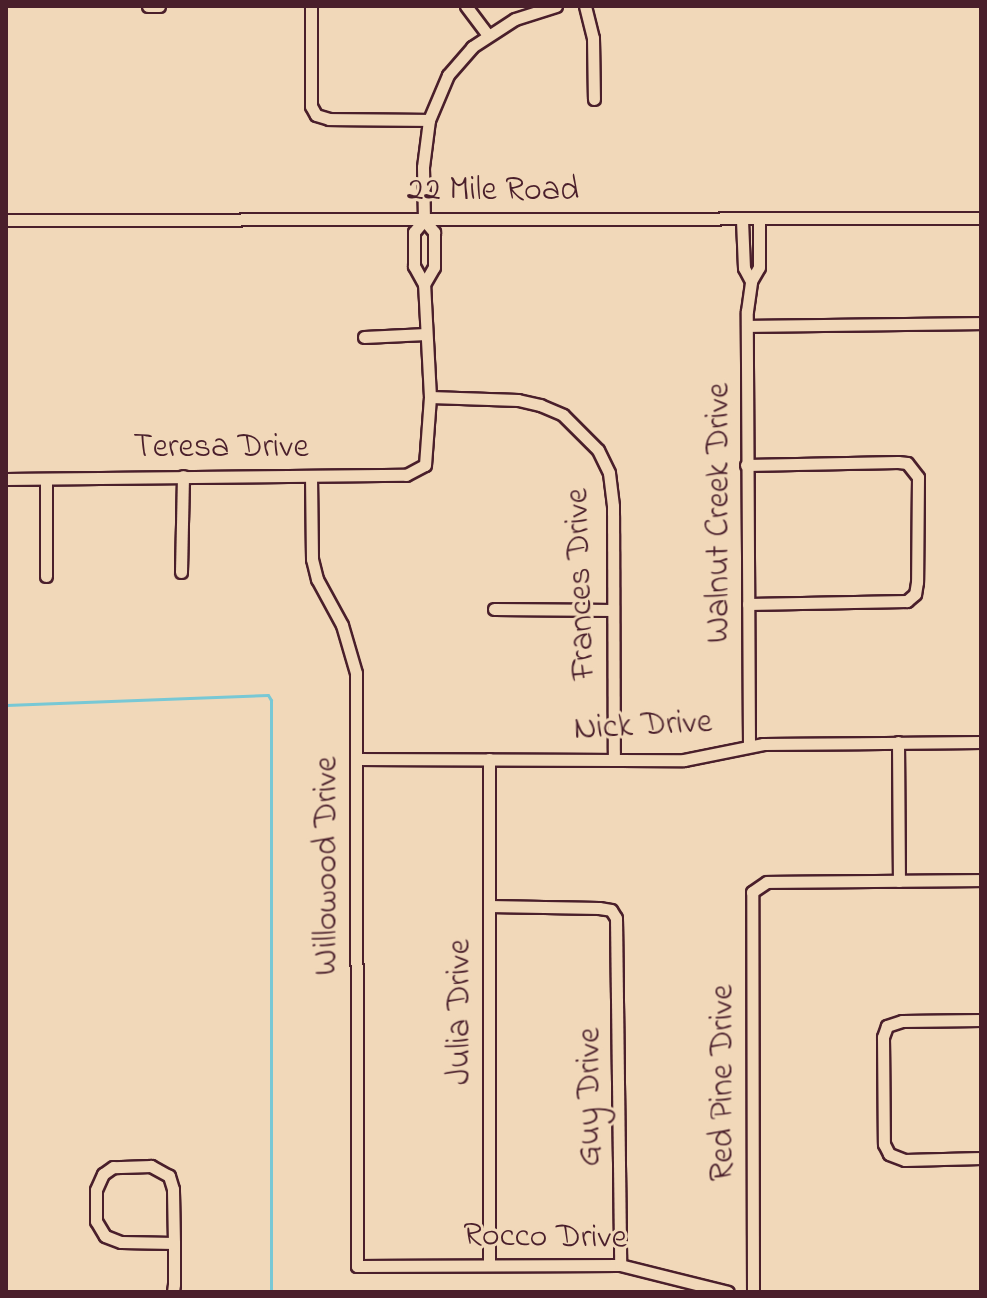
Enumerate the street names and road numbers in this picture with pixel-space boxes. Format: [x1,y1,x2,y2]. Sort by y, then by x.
street label: 22 Mile Road [407,172,579,212]
street label: Walnut Creek Drive [700,383,740,643]
street label: Teresa Drive [133,429,309,469]
street label: Frances Drive [558,487,606,681]
street label: Nick Drive [573,703,713,751]
street label: Willowood Drive [308,756,348,976]
street label: Julia Drive [441,939,481,1085]
street label: Red Pine Drive [704,985,744,1181]
street label: Guy Drive [571,1027,611,1167]
street label: Rocco Drive [463,1216,627,1260]

